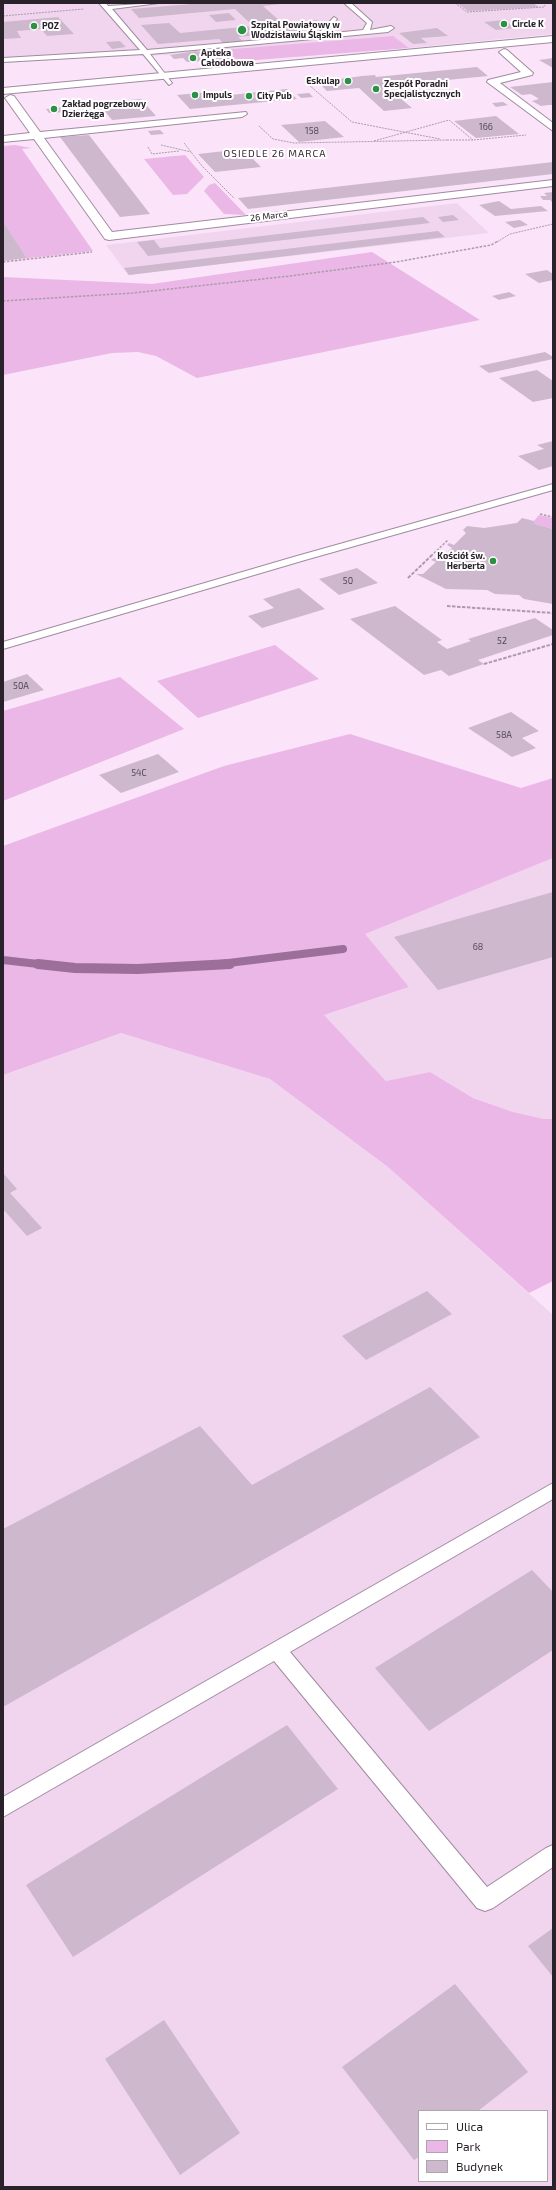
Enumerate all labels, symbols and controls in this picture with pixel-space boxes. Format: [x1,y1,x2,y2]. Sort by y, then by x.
marker: Circle K [499,19,509,29]
place label: Circle K [512,19,544,29]
place label: Szpital Powiatowy w Wodzisławiu Śląskim [251,20,342,41]
marker: POZ [29,21,39,31]
place label: POZ [42,21,59,31]
marker: Szpital Powiatowy w Wodzisławiu Śląskim [236,24,248,36]
place label: Apteka Całodobowa [201,48,254,69]
marker: Apteka Całodobowa [188,53,198,63]
place label: Eskulap [306,76,340,86]
marker: Eskulap [343,76,353,86]
place label: Zespół Poradni Specjalistycznych [384,79,461,100]
marker: Zespół Poradni Specjalistycznych [371,84,381,94]
marker: Impuls [190,90,200,100]
place label: Impuls [203,90,232,100]
marker: City Pub [244,91,254,101]
place label: City Pub [257,91,292,101]
place label: Zakład pogrzebowy Dzierżęga [62,99,146,120]
marker: Zakład pogrzebowy Dzierżęga [49,104,59,114]
house number: 166 [479,122,493,132]
house number: 158 [305,126,319,136]
district label: OSIEDLE 26 MARCA [224,148,326,160]
street label: 26 Marca [250,208,288,224]
place label: Kościół św. Herberta [437,551,485,572]
marker: Kościół św. Herberta [488,556,498,566]
house number: 50 [343,576,353,586]
house number: 52 [497,636,507,646]
house number: 50A [13,681,29,691]
house number: 58A [496,730,512,740]
house number: 54C [131,768,147,778]
house number: 68 [473,942,483,952]
legend [418,2110,548,2182]
text: Ulica [456,2119,483,2133]
text: Park [456,2139,481,2153]
text: Budynek [456,2159,503,2173]

